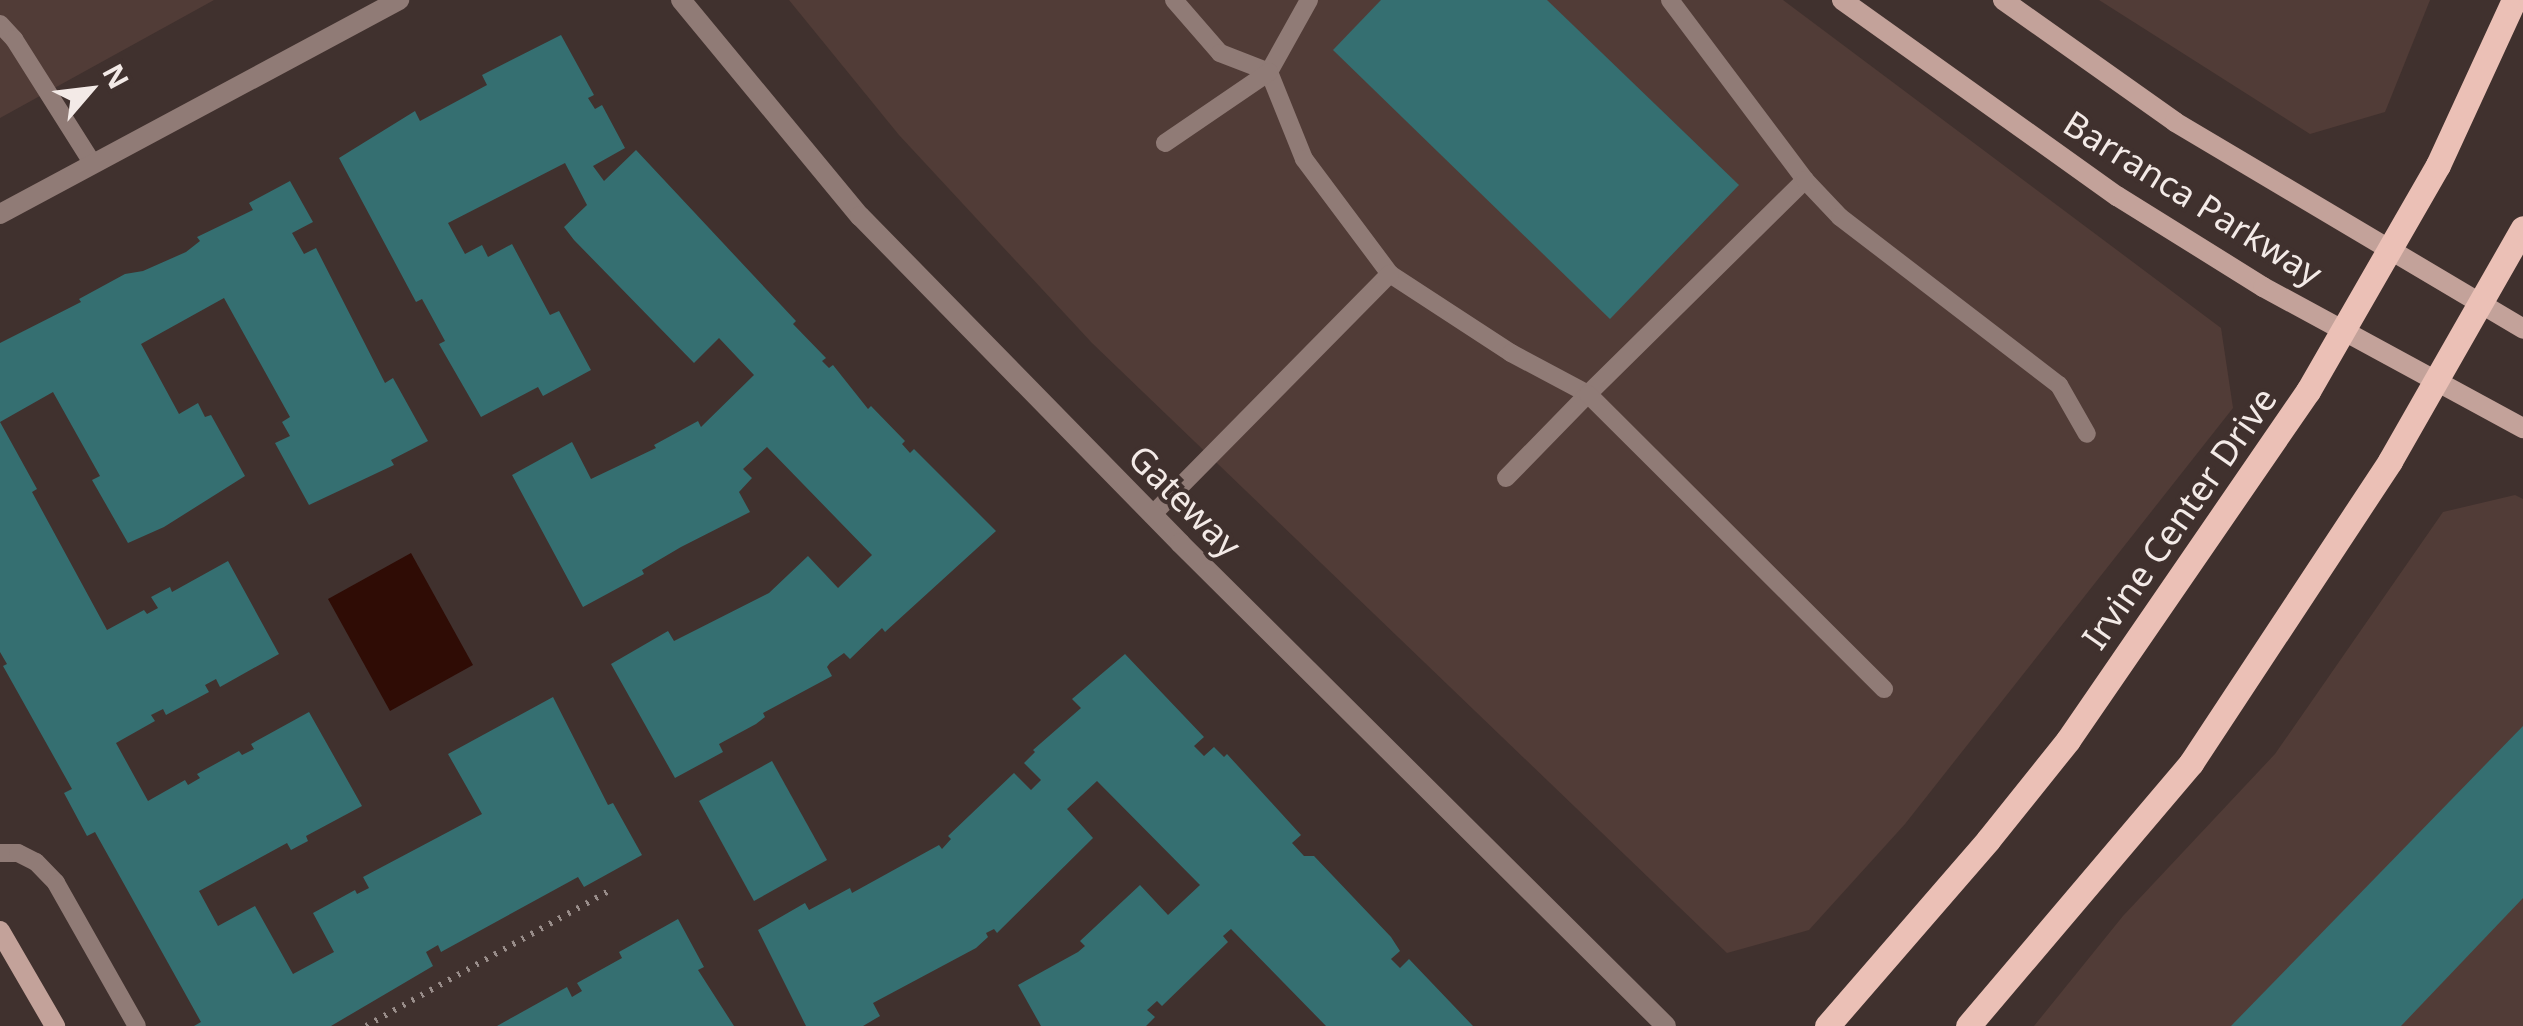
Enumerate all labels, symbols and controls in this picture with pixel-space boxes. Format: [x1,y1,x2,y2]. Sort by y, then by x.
north arrow [40,40,140,140]
text: N [94,57,139,95]
street label: Barranca Parkway [2056,102,2330,294]
street label: Irvine Center Drive [2073,379,2285,657]
street label: Gateway [1120,436,1250,566]

